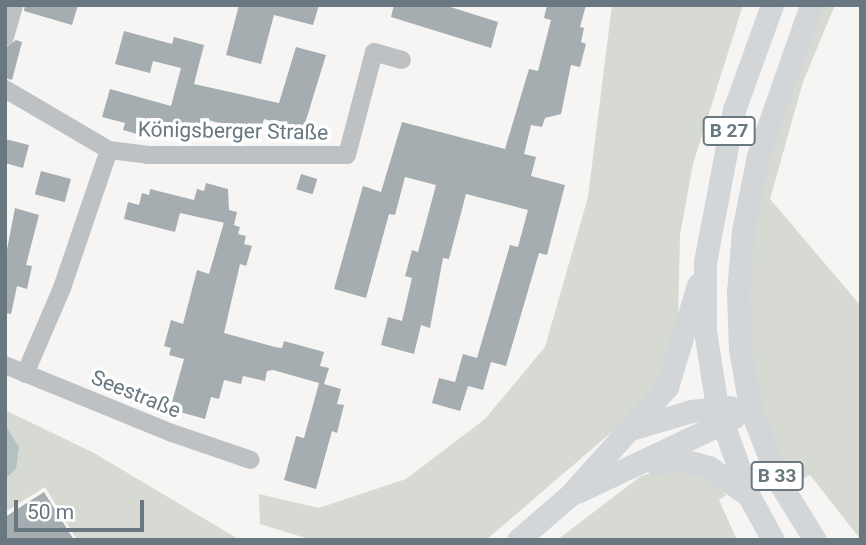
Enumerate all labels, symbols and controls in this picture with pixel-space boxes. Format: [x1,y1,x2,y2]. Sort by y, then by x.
road number: B 27 [701,116,757,146]
street label: Königsberger Straße [138,117,328,145]
street label: Seestraße [88,365,184,423]
road number: B 33 [749,461,805,491]
scale bar [18,486,147,530]
text: 50 m [27,500,74,524]

